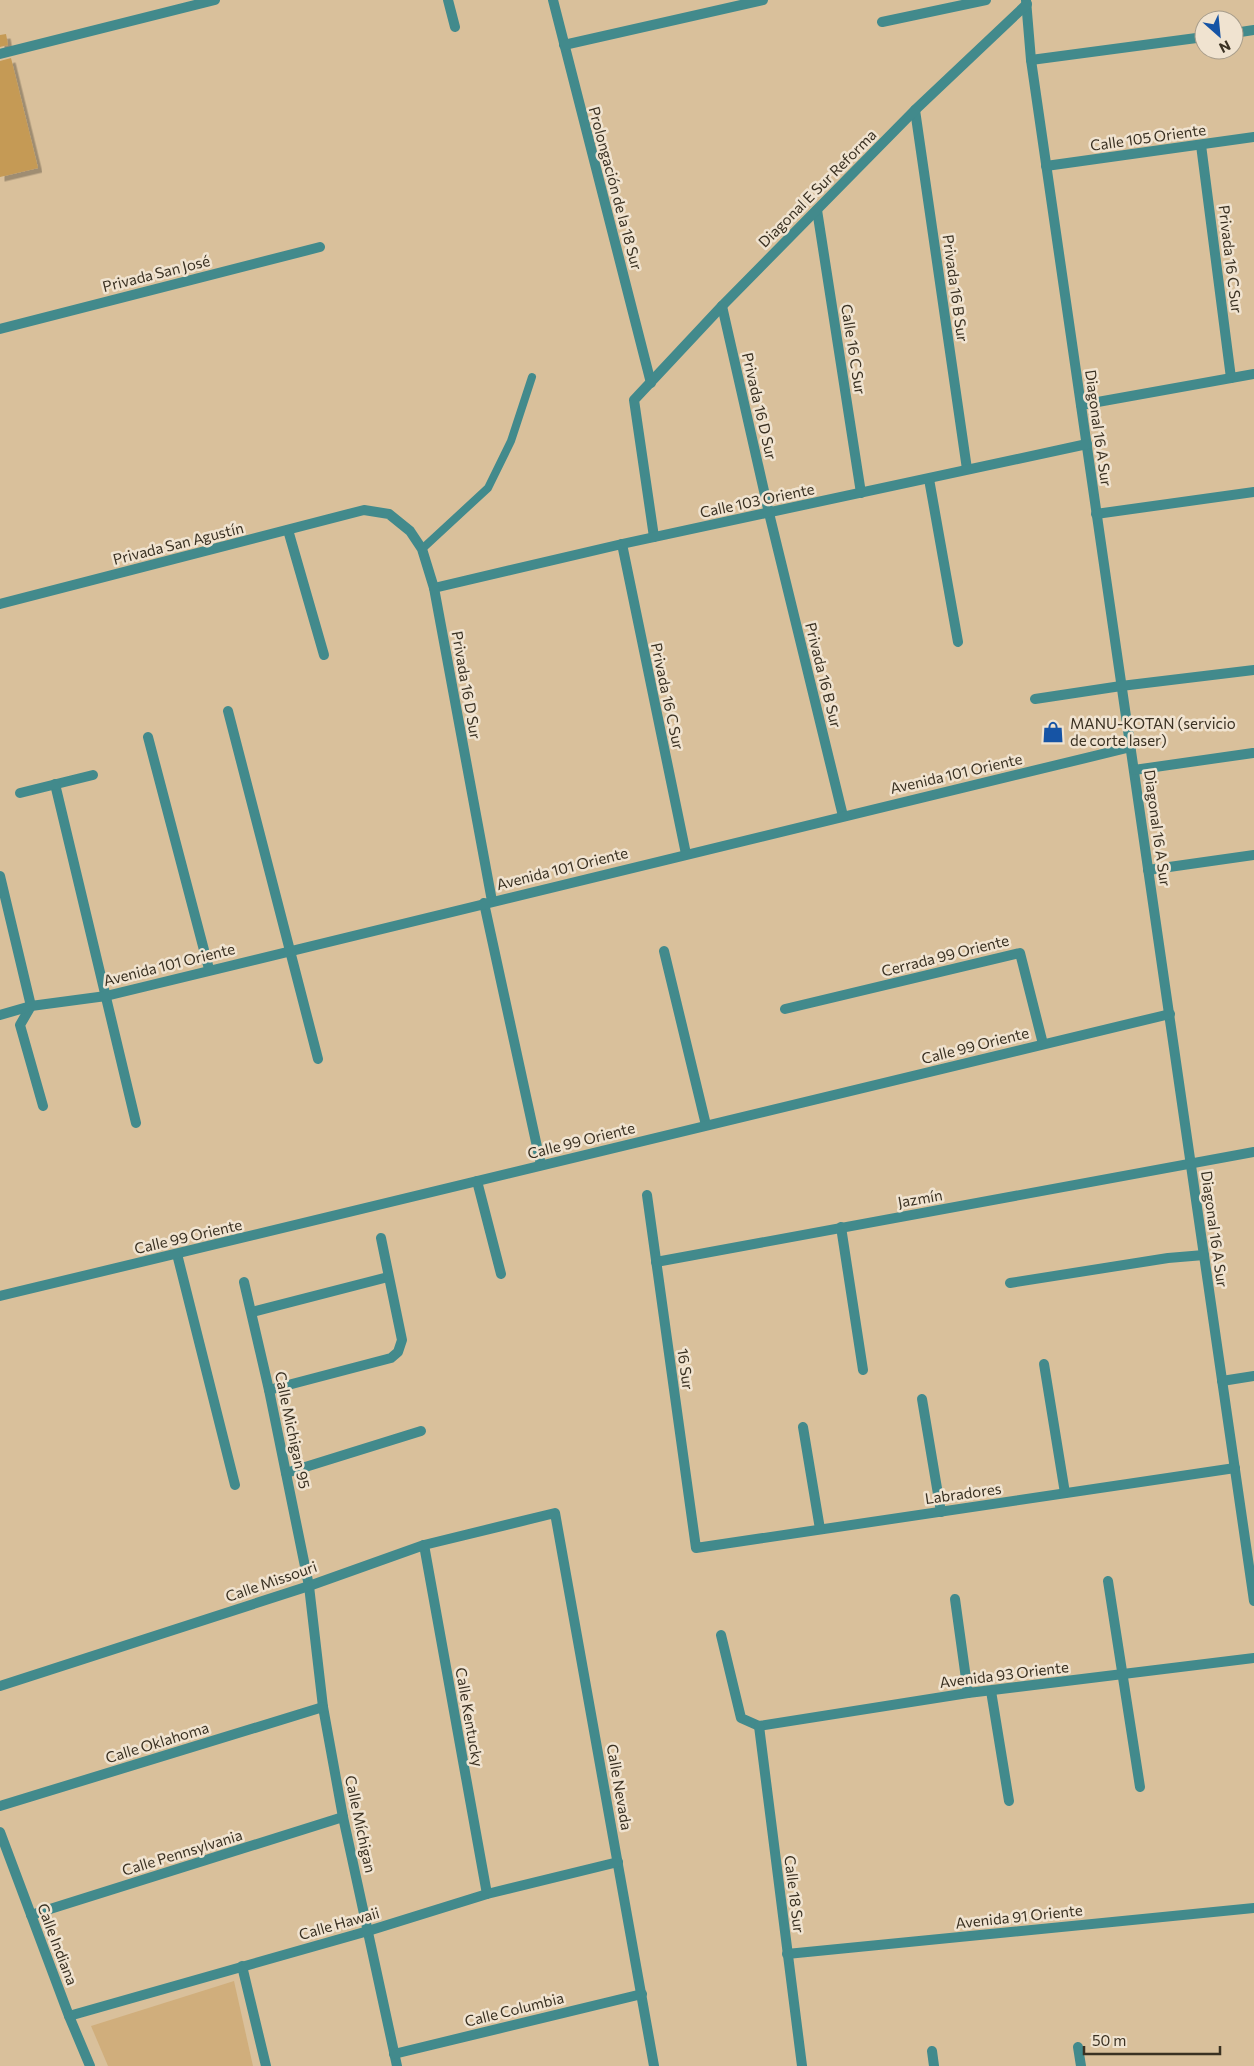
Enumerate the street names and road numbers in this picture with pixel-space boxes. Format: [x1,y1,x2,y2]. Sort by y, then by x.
street label: Prolongación de la 18 Sur [585,104,647,272]
street label: Calle 105 Oriente [1089,120,1207,154]
street label: Diagonal E Sur Reforma [754,125,880,251]
street label: Privada 16 C Sur [1215,204,1247,314]
street label: Privada 16 B Sur [940,233,972,343]
street label: Privada San José [100,251,212,295]
street label: Calle 16 C Sur [838,303,870,395]
street label: Privada 16 D Sur [739,351,781,461]
street label: Diagonal 16 A Sur [1082,369,1116,487]
street label: Calle 103 Oriente [698,479,816,521]
street label: Privada San Agustín [111,518,245,568]
street label: Privada 16 B Sur [802,620,846,730]
street label: Privada 16 D Sur [449,630,485,740]
street label: Privada 16 C Sur [648,641,688,751]
street label: Avenida 101 Oriente [888,749,1024,797]
street label: Diagonal 16 A Sur [1141,769,1175,887]
street label: Avenida 101 Oriente [494,843,630,893]
street label: Cerrada 99 Oriente [879,930,1011,980]
street label: Avenida 101 Oriente [101,939,237,989]
street label: Calle 99 Oriente [919,1023,1031,1067]
street label: Calle 99 Oriente [525,1118,637,1162]
street label: Diagonal 16 A Sur [1198,1170,1232,1288]
street label: Jazmín [896,1185,944,1211]
street label: Calle 99 Oriente [132,1215,244,1257]
street label: 16 Sur [674,1347,698,1391]
street label: Calle Michigan 95 [272,1370,314,1490]
street label: Labradores [924,1479,1003,1507]
street label: Calle Missouri [223,1557,319,1605]
street label: Avenida 93 Oriente [938,1657,1070,1691]
street label: Calle Kentucky [452,1666,488,1768]
street label: Calle Oklahoma [103,1718,211,1766]
street label: Calle Nevada [604,1742,636,1832]
street label: Calle Míchigan [342,1774,380,1874]
street label: Calle Pennsylvania [120,1825,244,1879]
street label: Calle 18 Sur [781,1854,809,1934]
street label: Avenida 91 Oriente [954,1900,1084,1932]
street label: Calle Indiana [34,1901,82,1987]
street label: Calle Hawaii [297,1903,381,1943]
street label: Calle Columbia [463,1988,565,2030]

